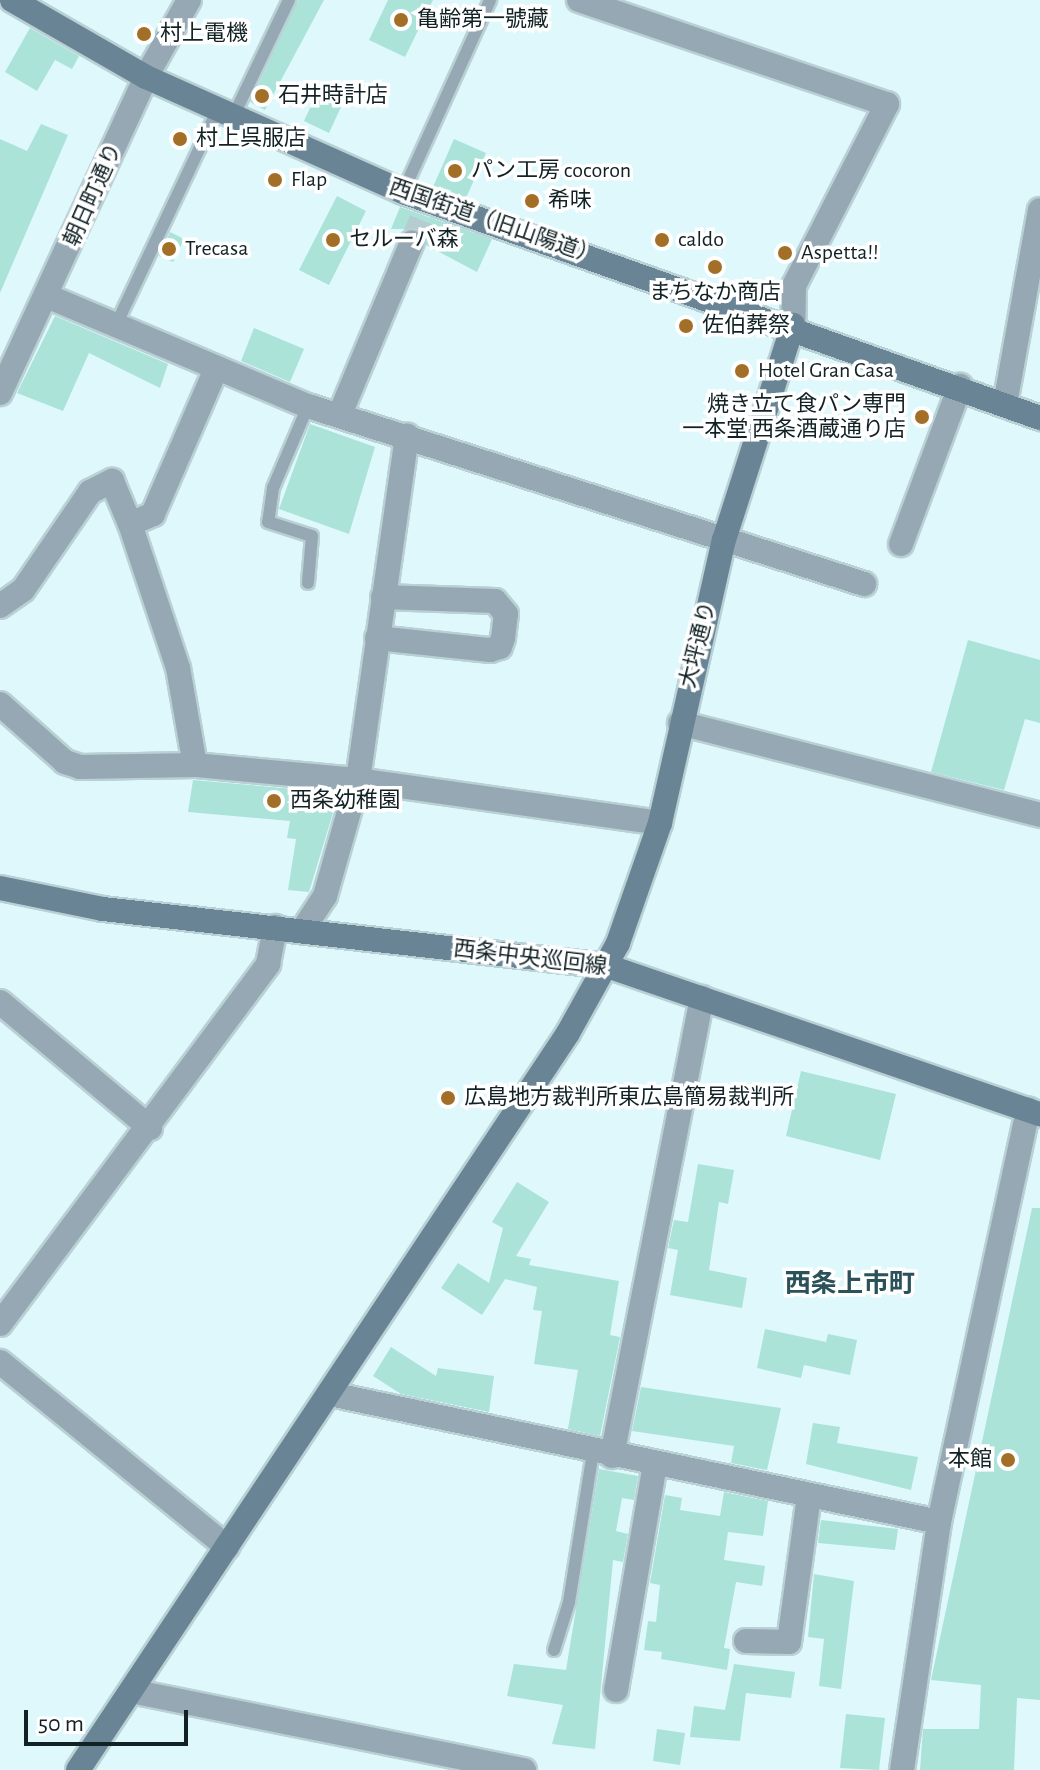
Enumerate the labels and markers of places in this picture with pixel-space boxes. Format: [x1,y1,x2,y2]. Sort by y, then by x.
place label: 亀齢第一號藏 [417,7,549,33]
marker: 亀齢第一號藏 [392,11,410,29]
place label: 村上電機 [160,21,248,47]
marker: 村上電機 [135,25,153,43]
place label: 石井時計店 [278,83,388,109]
marker: 石井時計店 [253,87,271,105]
place label: 村上呉服店 [196,126,306,152]
marker: 村上呉服店 [171,130,189,148]
place label: パン工房 cocoron [471,158,630,184]
marker: パン工房 cocoron [446,162,464,180]
place label: Flap [291,167,327,193]
marker: Flap [266,171,284,189]
place label: 希味 [548,188,592,214]
marker: 希味 [523,192,541,210]
place label: セルーバ森 [349,227,459,253]
place label: caldo [678,227,724,253]
marker: セルーバ森 [324,231,342,249]
marker: caldo [653,231,671,249]
place label: Trecasa [185,236,248,262]
marker: Trecasa [160,240,178,258]
place label: Aspetta!! [801,240,879,266]
marker: Aspetta!! [776,244,794,262]
marker: まちなか商店 [706,258,724,276]
place label: まちなか商店 [649,280,781,306]
place label: 佐伯葬祭 [702,313,790,339]
marker: 佐伯葬祭 [677,317,695,335]
place label: Hotel Gran Casa [758,358,894,384]
marker: Hotel Gran Casa [733,362,751,380]
place label: 焼き立て食パン専門 一本堂 西条酒蔵通り店 [682,391,906,442]
marker: 焼き立て食パン専門 一本堂 西条酒蔵通り店 [913,408,931,426]
place label: 西条幼稚園 [290,788,400,814]
marker: 西条幼稚園 [265,792,283,810]
place label: 広島地方裁判所東広島簡易裁判所 [464,1085,794,1111]
marker: 広島地方裁判所東広島簡易裁判所 [439,1089,457,1107]
place label: 本館 [948,1447,992,1473]
marker: 本館 [999,1451,1017,1469]

